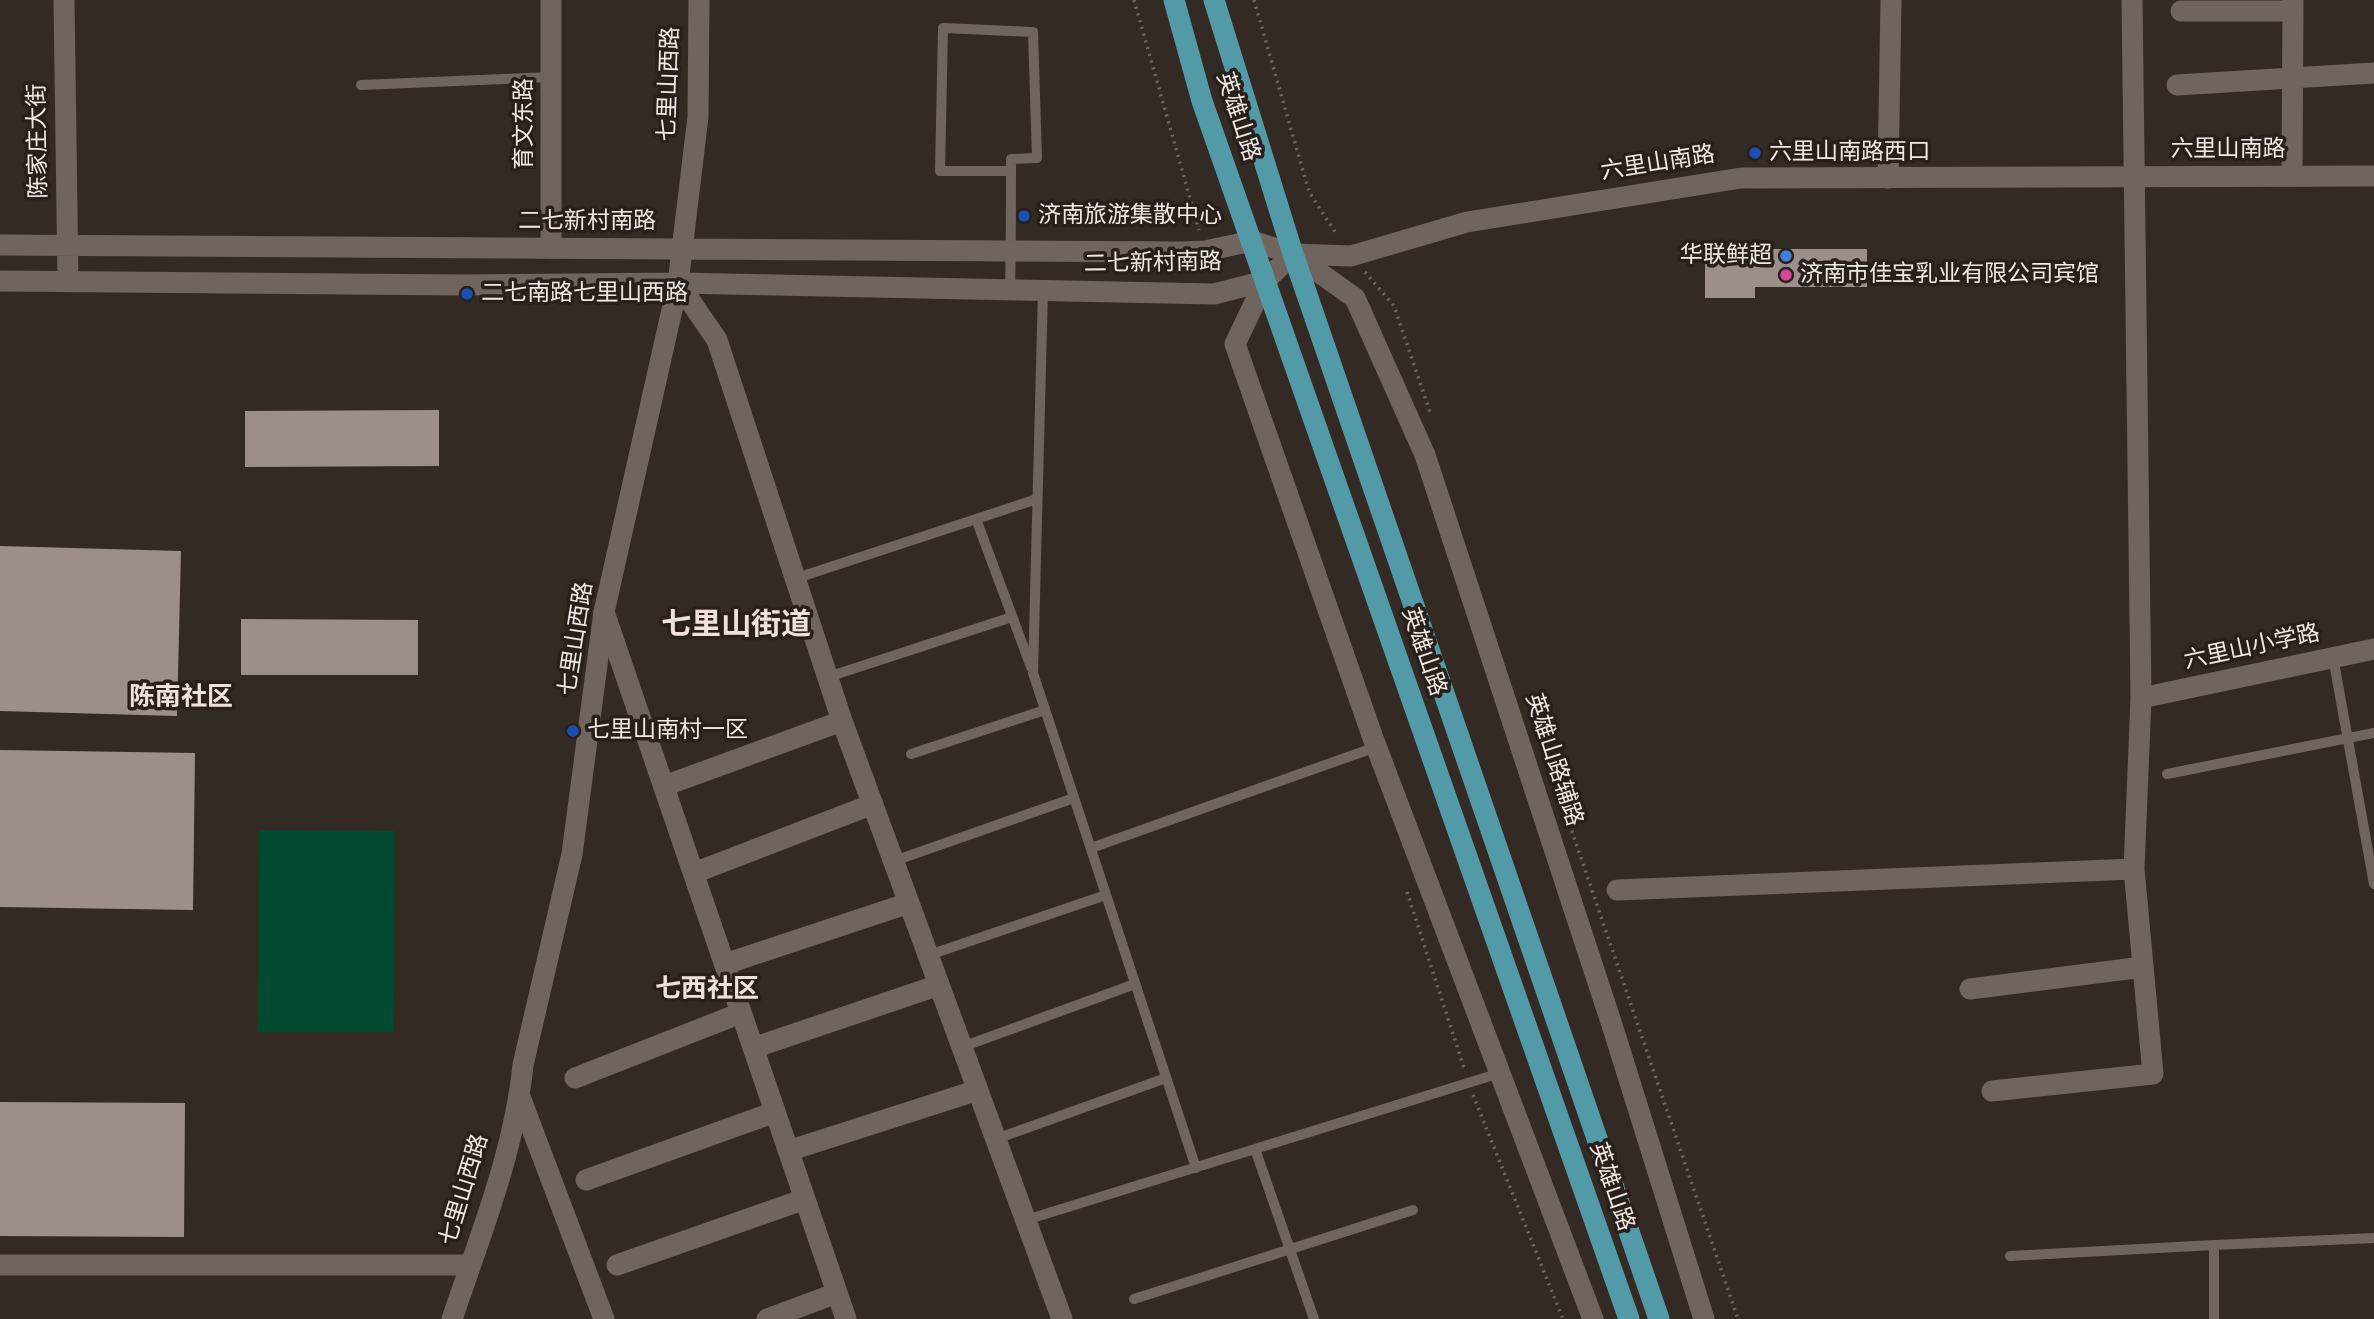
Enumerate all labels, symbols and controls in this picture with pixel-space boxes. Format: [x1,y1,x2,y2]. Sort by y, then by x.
street label: 七里山西路 [654,26,686,142]
street label: 英雄山路 [1210,69,1264,165]
street label: 育文东路 [511,78,539,170]
street label: 陈家庄大街 [24,83,54,199]
street label: 六里山南路 [2171,136,2285,164]
place label: 六里山南路西口 [1769,139,1930,167]
street label: 六里山南路 [1599,141,1717,187]
marker: 六里山南路西口 [1747,145,1763,161]
place label: 济南旅游集散中心 [1038,202,1222,230]
street label: 二七新村南路 [518,208,656,236]
marker: 济南旅游集散中心 [1016,208,1032,224]
place label: 华联鲜超 [1680,242,1772,270]
marker: 华联鲜超 [1778,248,1794,264]
street label: 二七新村南路 [1084,249,1222,279]
place label: 济南市佳宝乳业有限公司宾馆 [1800,261,2099,289]
marker: 济南市佳宝乳业有限公司宾馆 [1778,267,1794,283]
place label: 二七南路七里山西路 [481,280,688,308]
marker: 二七南路七里山西路 [459,286,475,302]
street label: 七里山西路 [554,580,600,698]
street label: 英雄山路 [1395,604,1451,700]
district label: 七里山街道 [661,608,811,644]
street label: 六里山小学路 [2182,620,2322,676]
district label: 陈南社区 [129,682,233,714]
street label: 英雄山路辅路 [1519,690,1587,830]
place label: 七里山南村一区 [587,717,748,745]
marker: 七里山南村一区 [565,723,581,739]
district label: 七西社区 [655,974,759,1006]
street label: 七里山西路 [435,1131,495,1249]
street label: 英雄山路 [1583,1139,1639,1235]

